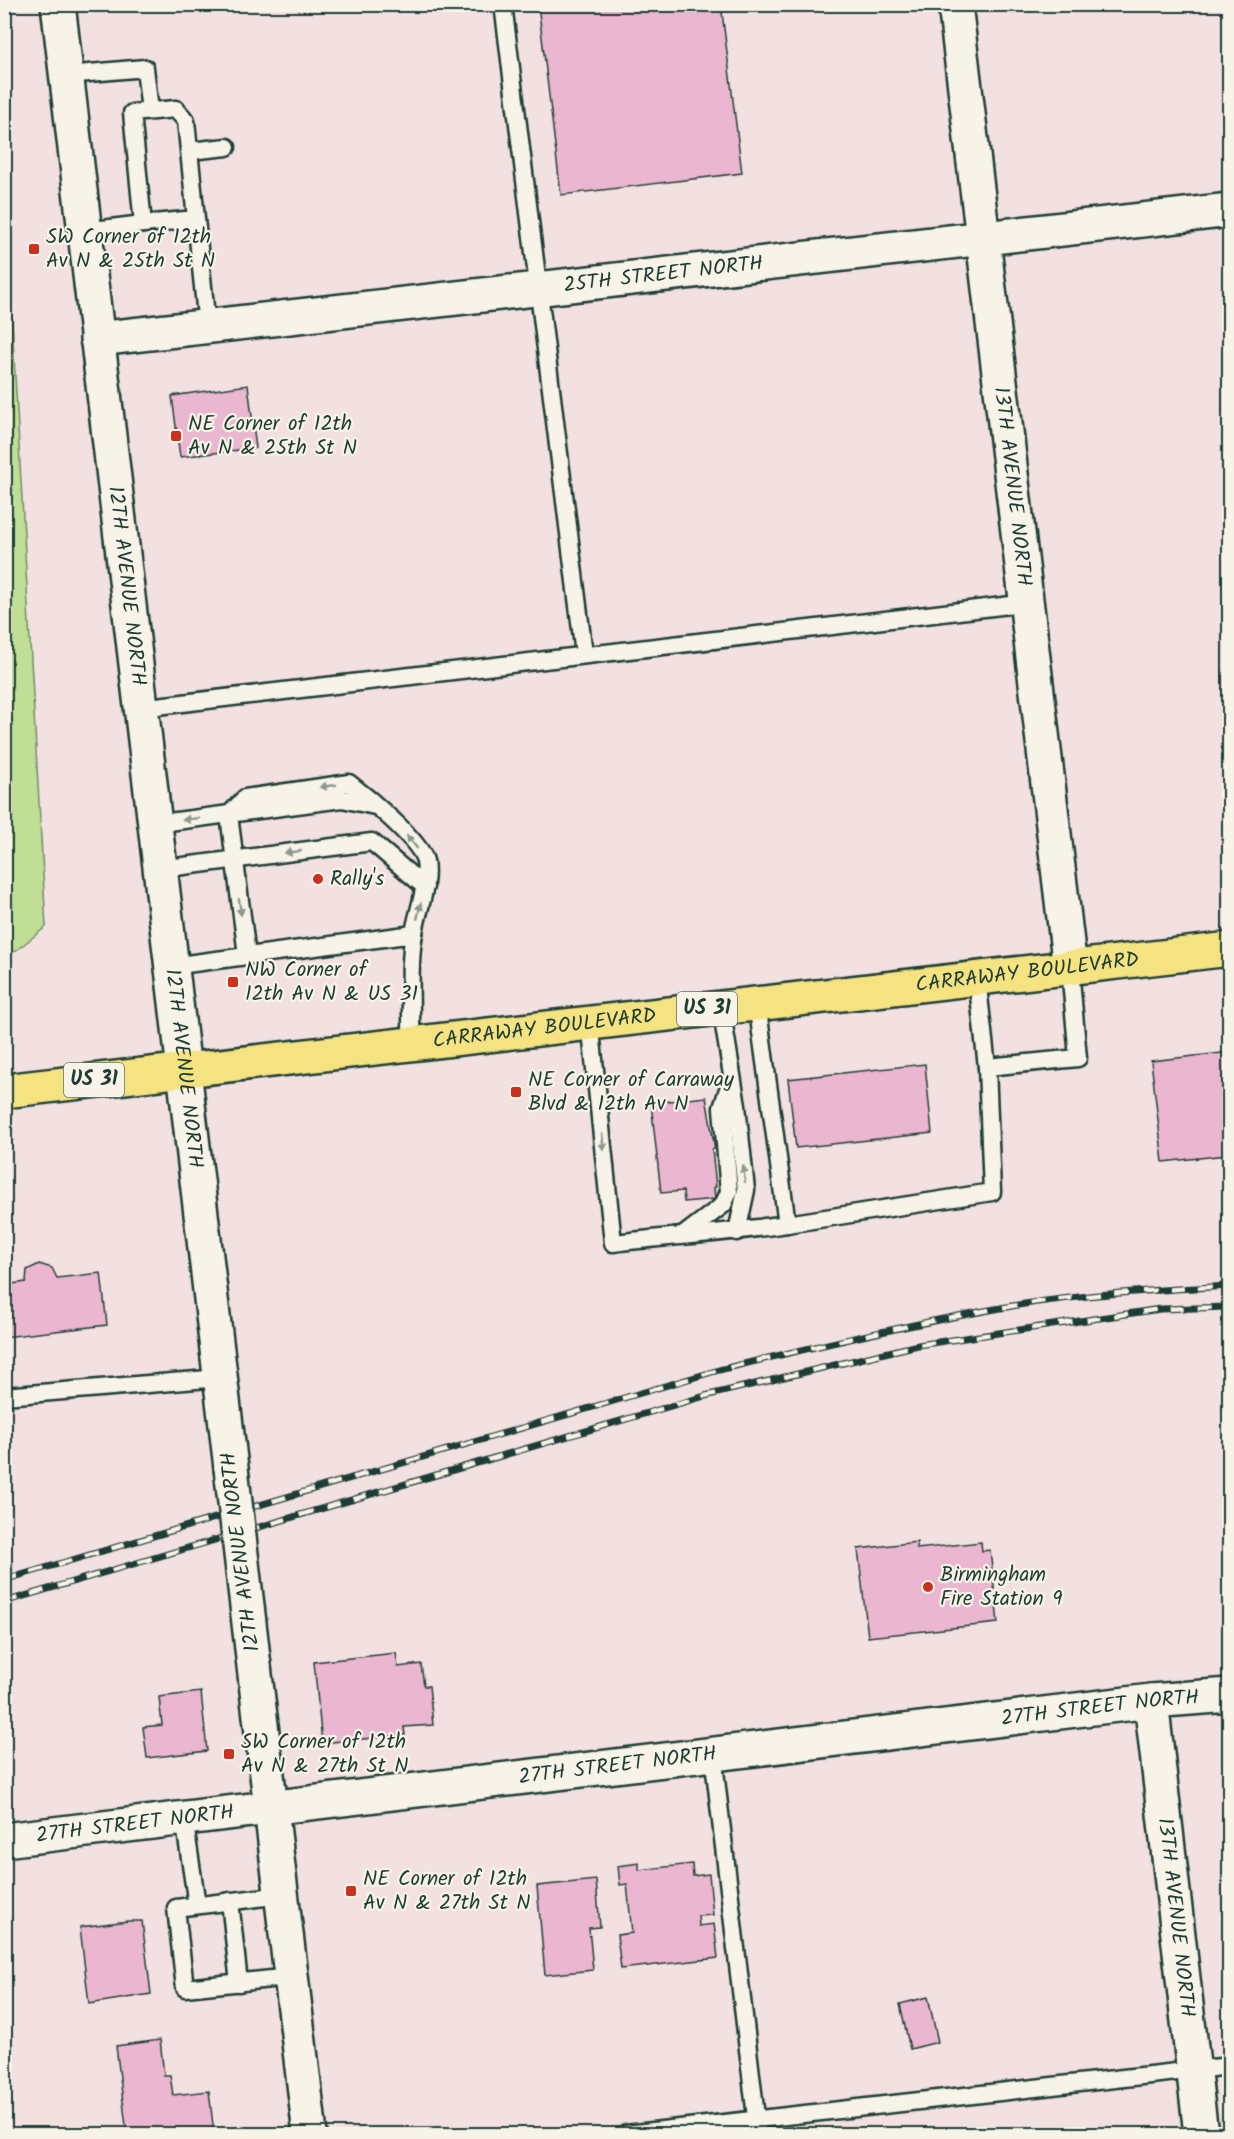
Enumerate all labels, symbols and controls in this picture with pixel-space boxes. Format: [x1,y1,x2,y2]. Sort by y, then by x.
place label: SW Corner of 12th Av N & 25th St N [46,221,215,278]
marker: SW Corner of 12th Av N & 25th St N [27,242,41,256]
street label: 25TH STREET NORTH [562,247,765,302]
street label: 13TH AVENUE NORTH [984,385,1041,588]
place label: NE Corner of 12th Av N & 25th St N [188,408,357,465]
marker: NE Corner of 12th Av N & 25th St N [169,429,183,443]
street label: 12TH AVENUE NORTH [99,484,155,688]
one-way arrow [319,781,338,790]
one-way arrow [182,815,201,824]
one-way arrow [406,835,418,850]
one-way arrow [283,847,302,857]
place label: Rally's [330,863,384,896]
marker: Rally's [311,872,325,886]
one-way arrow [236,898,245,917]
one-way arrow [415,901,425,920]
street label: CARRAWAY BOULEVARD [914,943,1141,1002]
place label: NW Corner of 12th Av N & US 31 [245,954,418,1011]
street label: 12TH AVENUE NORTH [156,967,212,1170]
marker: NW Corner of 12th Av N & US 31 [226,975,240,989]
road number: US 31 [677,992,737,1026]
street label: CARRAWAY BOULEVARD [431,999,658,1058]
road number: US 31 [64,1063,124,1097]
place label: NE Corner of Carraway Blvd & 12th Av N [528,1064,734,1121]
marker: NE Corner of Carraway Blvd & 12th Av N [509,1085,523,1099]
one-way arrow [598,1133,608,1152]
one-way arrow [739,1165,749,1184]
street label: 12TH AVENUE NORTH [212,1450,270,1654]
place label: Birmingham Fire Station 9 [940,1559,1062,1616]
marker: Birmingham Fire Station 9 [921,1580,935,1594]
street label: 27TH STREET NORTH [999,1681,1200,1736]
place label: SW Corner of 12th Av N & 27th St N [241,1726,409,1783]
street label: 27TH STREET NORTH [517,1737,718,1794]
marker: SW Corner of 12th Av N & 27th St N [222,1747,236,1761]
street label: 27TH STREET NORTH [34,1796,236,1852]
street label: 13TH AVENUE NORTH [1148,1816,1204,2019]
place label: NE Corner of 12th Av N & 27th St N [363,1863,531,1920]
marker: NE Corner of 12th Av N & 27th St N [344,1884,358,1898]

